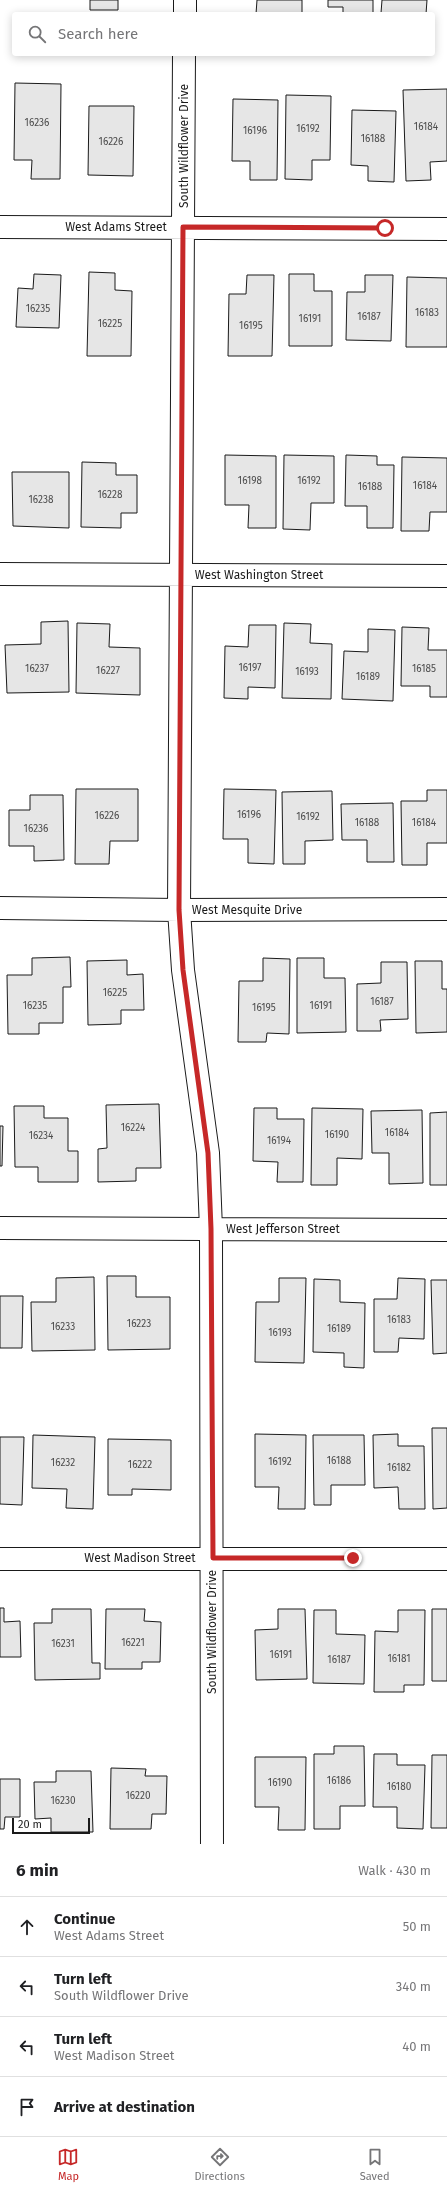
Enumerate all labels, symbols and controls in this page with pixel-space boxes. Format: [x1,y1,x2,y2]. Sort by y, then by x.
search box [12,12,435,56]
icon: search [26,23,48,45]
text: Search here [58,25,138,43]
street label: South Wildflower Drive [177,84,191,208]
house number: 16236 [25,117,49,129]
house number: 16184 [414,121,439,133]
house number: 16192 [296,123,320,135]
house number: 16196 [243,125,267,137]
house number: 16188 [361,133,386,145]
house number: 16226 [99,136,123,148]
route start [376,219,394,237]
street label: West Adams Street [65,220,167,234]
house number: 16235 [26,303,50,315]
house number: 16183 [415,307,439,319]
house number: 16187 [357,311,381,323]
house number: 16191 [299,313,321,325]
house number: 16225 [98,318,122,330]
house number: 16195 [239,320,263,332]
house number: 16198 [238,475,263,487]
house number: 16192 [297,475,321,487]
house number: 16184 [413,480,438,492]
house number: 16188 [358,481,383,493]
house number: 16228 [98,489,123,501]
house number: 16238 [29,494,54,506]
street label: West Washington Street [195,568,324,582]
house number: 16197 [238,662,262,674]
house number: 16237 [25,663,49,675]
house number: 16185 [412,663,436,675]
house number: 16227 [96,665,120,677]
house number: 16193 [295,666,319,678]
house number: 16189 [356,671,380,683]
house number: 16196 [237,809,261,821]
house number: 16226 [95,810,119,822]
house number: 16192 [296,811,320,823]
house number: 16188 [355,817,380,829]
house number: 16184 [412,817,437,829]
house number: 16236 [24,823,48,835]
street label: West Mesquite Drive [192,903,302,917]
house number: 16225 [103,987,127,999]
house number: 16187 [370,996,394,1008]
house number: 16235 [23,1000,47,1012]
house number: 16191 [310,1000,332,1012]
house number: 16195 [252,1002,276,1014]
house number: 16224 [121,1122,146,1134]
house number: 16184 [385,1127,410,1139]
house number: 16190 [325,1129,350,1141]
house number: 16234 [29,1130,54,1142]
house number: 16194 [267,1135,292,1147]
street label: West Jefferson Street [226,1222,341,1236]
house number: 16183 [387,1314,411,1326]
house number: 16223 [127,1318,151,1330]
house number: 16233 [51,1321,75,1333]
house number: 16189 [327,1323,351,1335]
house number: 16193 [268,1327,292,1339]
house number: 16188 [327,1455,352,1467]
house number: 16192 [268,1456,292,1468]
house number: 16232 [51,1457,75,1469]
house number: 16222 [128,1459,152,1471]
house number: 16182 [387,1462,411,1474]
route end [344,1549,362,1567]
street label: West Madison Street [84,1551,196,1565]
street label: South Wildflower Drive [205,1570,219,1694]
house number: 16221 [121,1637,145,1649]
house number: 16231 [51,1638,75,1650]
house number: 16191 [270,1649,292,1661]
house number: 16181 [387,1653,411,1665]
house number: 16187 [327,1654,351,1666]
house number: 16186 [327,1775,351,1787]
house number: 16190 [268,1777,293,1789]
house number: 16180 [387,1781,412,1793]
house number: 16220 [125,1790,151,1802]
house number: 16230 [50,1795,76,1807]
scale bar [12,1816,90,1835]
text: 20 m [18,1818,42,1831]
text: 6 min [16,1860,59,1881]
text: Walk · 430 m [358,1863,431,1878]
text: Continue [54,1910,115,1928]
icon: ahead [16,1916,38,1938]
text: 50 m [403,1919,431,1934]
text: West Adams Street [54,1928,164,1943]
text: Turn left [54,1970,112,1988]
icon: left [16,1976,38,1998]
text: 340 m [396,1979,431,1994]
text: South Wildflower Drive [54,1988,189,2003]
text: Turn left [54,2030,112,2048]
icon: left [16,2036,38,2058]
text: 40 m [402,2039,431,2054]
text: West Madison Street [54,2048,175,2063]
icon: arrive [16,2096,38,2118]
text: Arrive at destination [54,2098,195,2116]
tab: Map [57,2146,79,2183]
tab: Directions [194,2146,245,2183]
tab: Saved [360,2146,390,2183]

